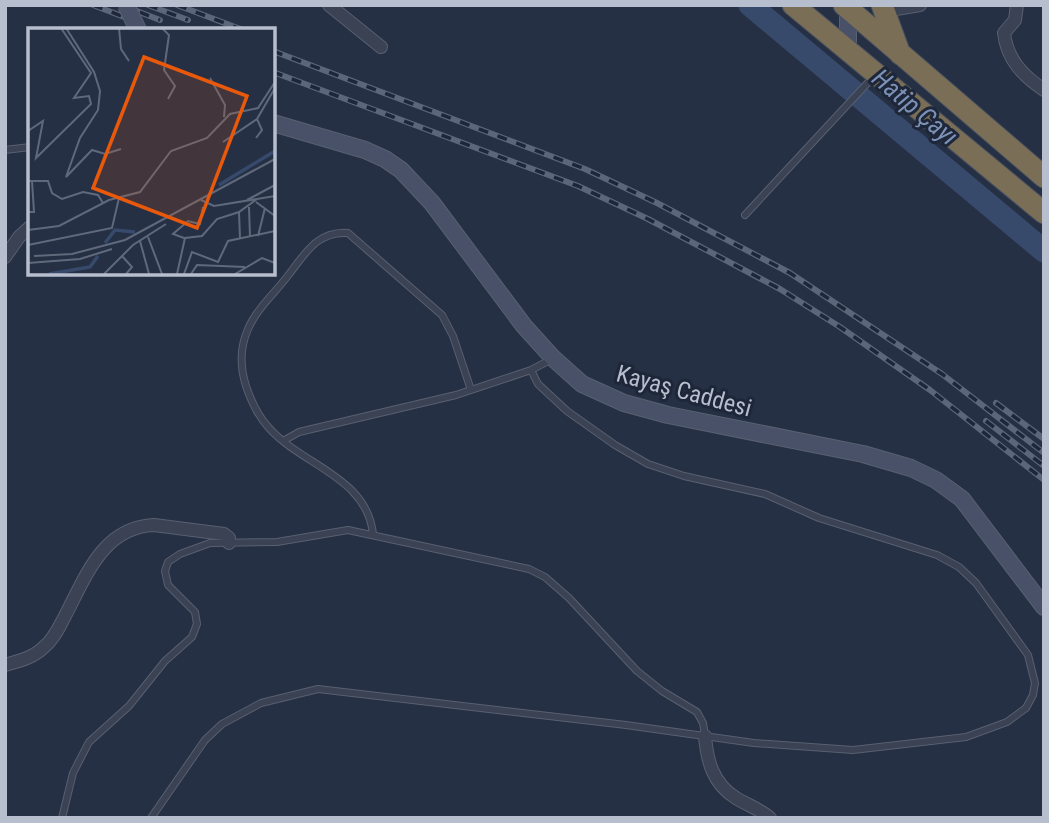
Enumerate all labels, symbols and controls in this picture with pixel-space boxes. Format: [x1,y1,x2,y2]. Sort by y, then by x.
inset map [28,28,275,275]
water label: Hatip Çayı [866,63,964,151]
street label: Kayaş Caddesi [613,360,755,422]

